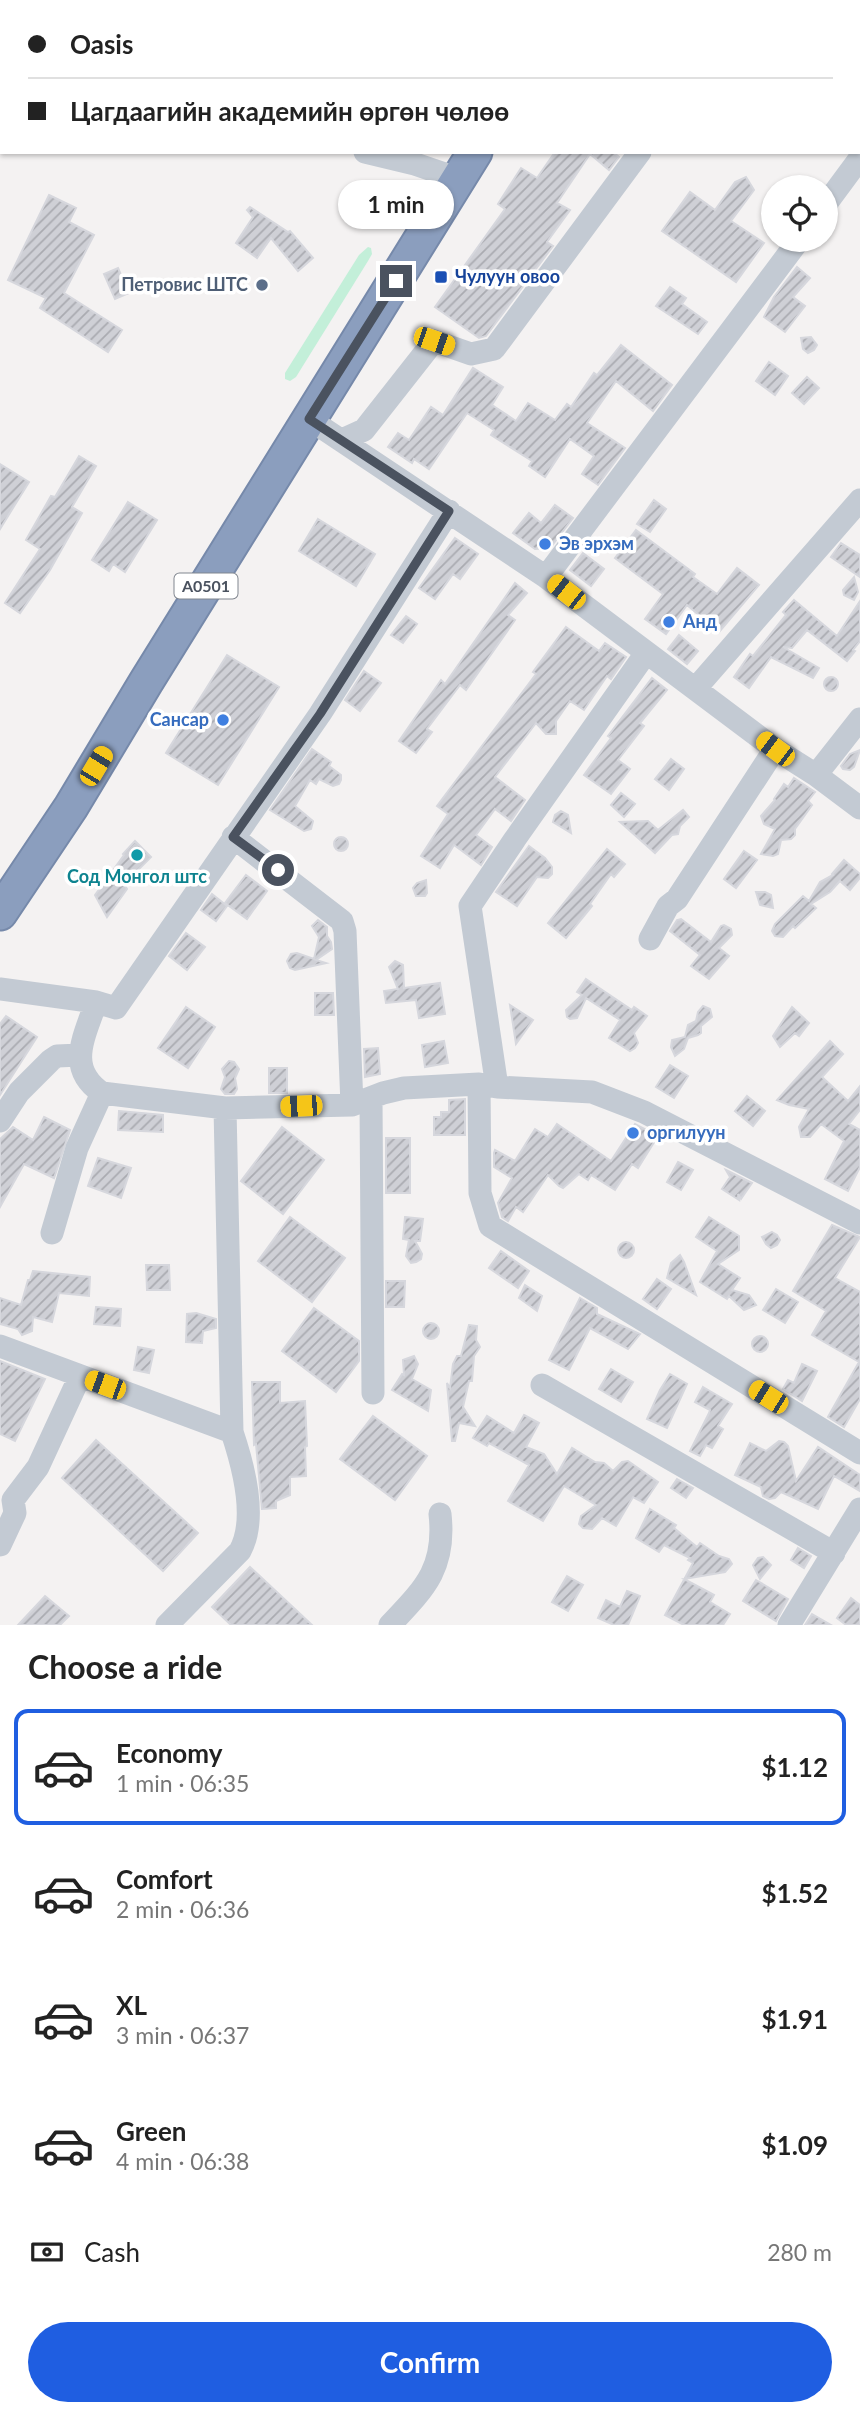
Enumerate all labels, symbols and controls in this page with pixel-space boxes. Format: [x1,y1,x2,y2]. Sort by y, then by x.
text: Oasis [70,28,133,60]
text: Цагдаагийн академийн өргөн чөлөө [70,95,509,127]
map controls [761,175,838,252]
button: locate [761,175,838,252]
callout: 1 min [338,180,454,229]
text: 1 min [367,190,425,218]
route end [380,265,412,297]
place label: Чулуун овоо [455,265,560,287]
marker: Чулуун овоо [433,269,449,285]
place label: Петровис ШТС [121,273,248,295]
marker: Петровис ШТС [254,277,270,293]
car [411,324,458,358]
place label: Эв эрхэм [559,532,634,554]
marker: Эв эрхэм [537,536,553,552]
car [543,571,590,613]
road number: A0501 [174,573,238,598]
place label: Анд [682,610,718,632]
marker: Анд [661,614,677,630]
place label: Сансар [150,708,209,730]
marker: Сансар [215,712,231,728]
car [752,728,799,770]
car [77,743,116,789]
marker: Сод Монгол штс [129,847,145,863]
route start [262,854,294,886]
place label: Сод Монгол штс [67,865,207,887]
car [280,1095,323,1117]
place label: оргилуун [647,1121,726,1143]
marker: оргилуун [625,1125,641,1141]
car [82,1368,129,1402]
car [745,1377,792,1417]
text: Choose a ride [28,1647,222,1686]
icon: car [32,1736,95,1799]
text: Economy [116,1737,222,1769]
text: $1.12 [762,1751,828,1783]
text: 1 min · 06:35 [116,1769,249,1797]
icon: car [32,1862,95,1925]
text: Comfort [116,1863,213,1895]
text: $1.52 [762,1877,828,1909]
text: 2 min · 06:36 [116,1895,249,1923]
icon: car [32,1988,95,2051]
text: XL [116,1989,147,2021]
text: $1.91 [762,2003,828,2035]
text: 3 min · 06:37 [116,2021,249,2049]
icon: car [32,2114,95,2177]
text: Green [116,2115,186,2147]
text: $1.09 [762,2129,828,2161]
text: 4 min · 06:38 [116,2147,249,2175]
icon: cash [28,2233,66,2271]
text: Cash [84,2236,140,2268]
text: 280 m [767,2238,832,2266]
button: Confirm [28,2322,832,2402]

